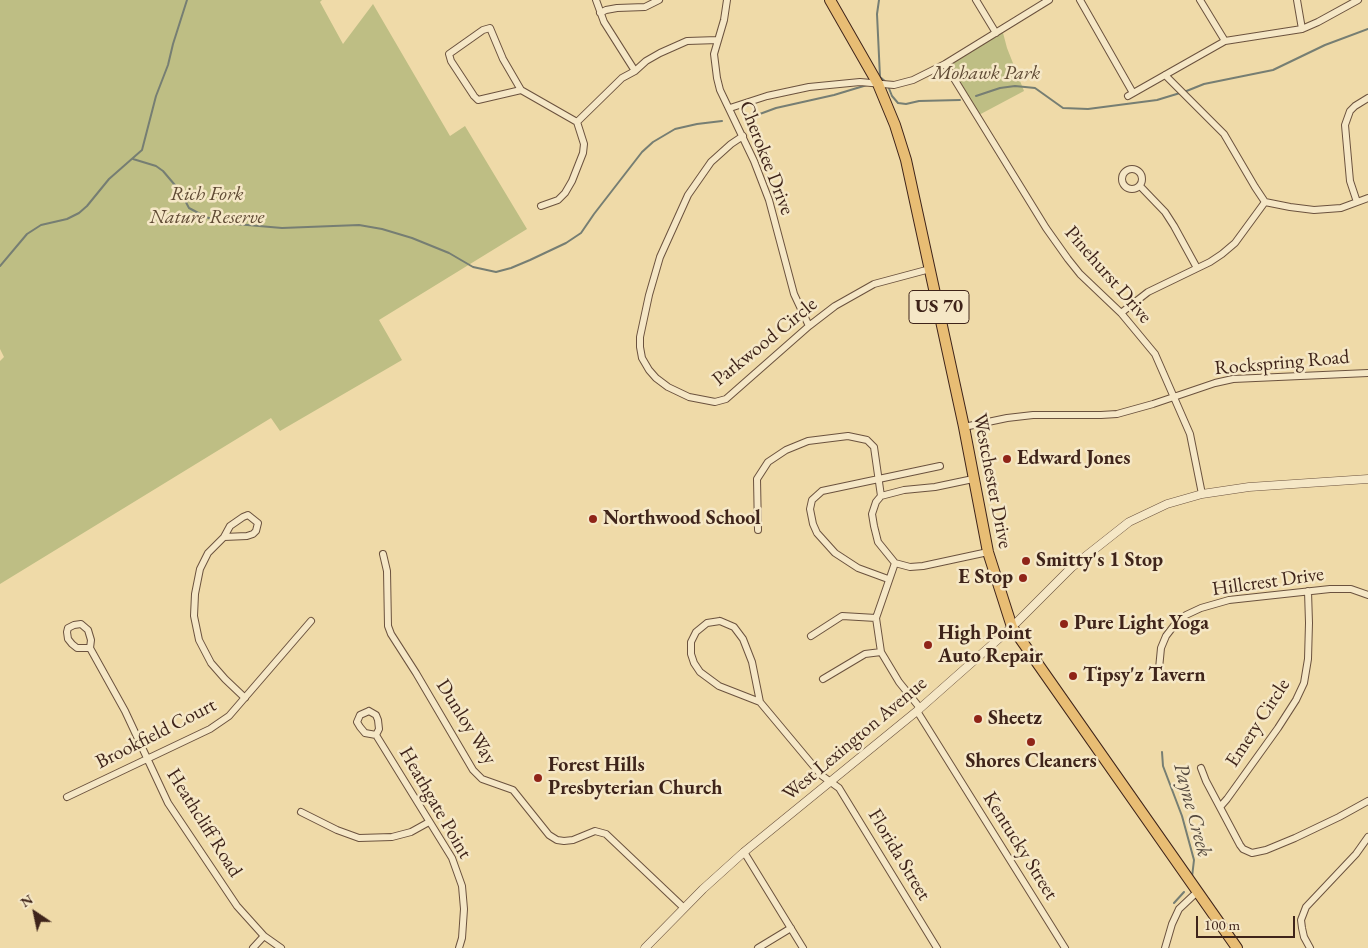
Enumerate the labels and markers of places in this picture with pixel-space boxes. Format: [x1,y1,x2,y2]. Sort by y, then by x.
place label: Edward Jones [1017,447,1130,471]
marker: Edward Jones [1001,453,1013,465]
place label: Northwood School [603,507,761,531]
marker: Northwood School [587,513,599,525]
place label: Smitty's 1 Stop [1036,549,1163,573]
marker: Smitty's 1 Stop [1020,555,1032,567]
place label: E Stop [958,566,1013,590]
marker: E Stop [1017,572,1029,584]
place label: Pure Light Yoga [1074,612,1209,636]
marker: Pure Light Yoga [1058,618,1070,630]
place label: High Point Auto Repair [938,622,1043,669]
marker: High Point Auto Repair [922,639,934,651]
place label: Tipsy'z Tavern [1083,664,1206,688]
marker: Tipsy'z Tavern [1067,670,1079,682]
place label: Sheetz [988,707,1042,731]
marker: Sheetz [972,713,984,725]
marker: Shores Cleaners [1025,736,1037,748]
place label: Shores Cleaners [965,750,1097,774]
place label: Forest Hills Presbyterian Church [548,754,722,801]
marker: Forest Hills Presbyterian Church [532,772,544,784]

